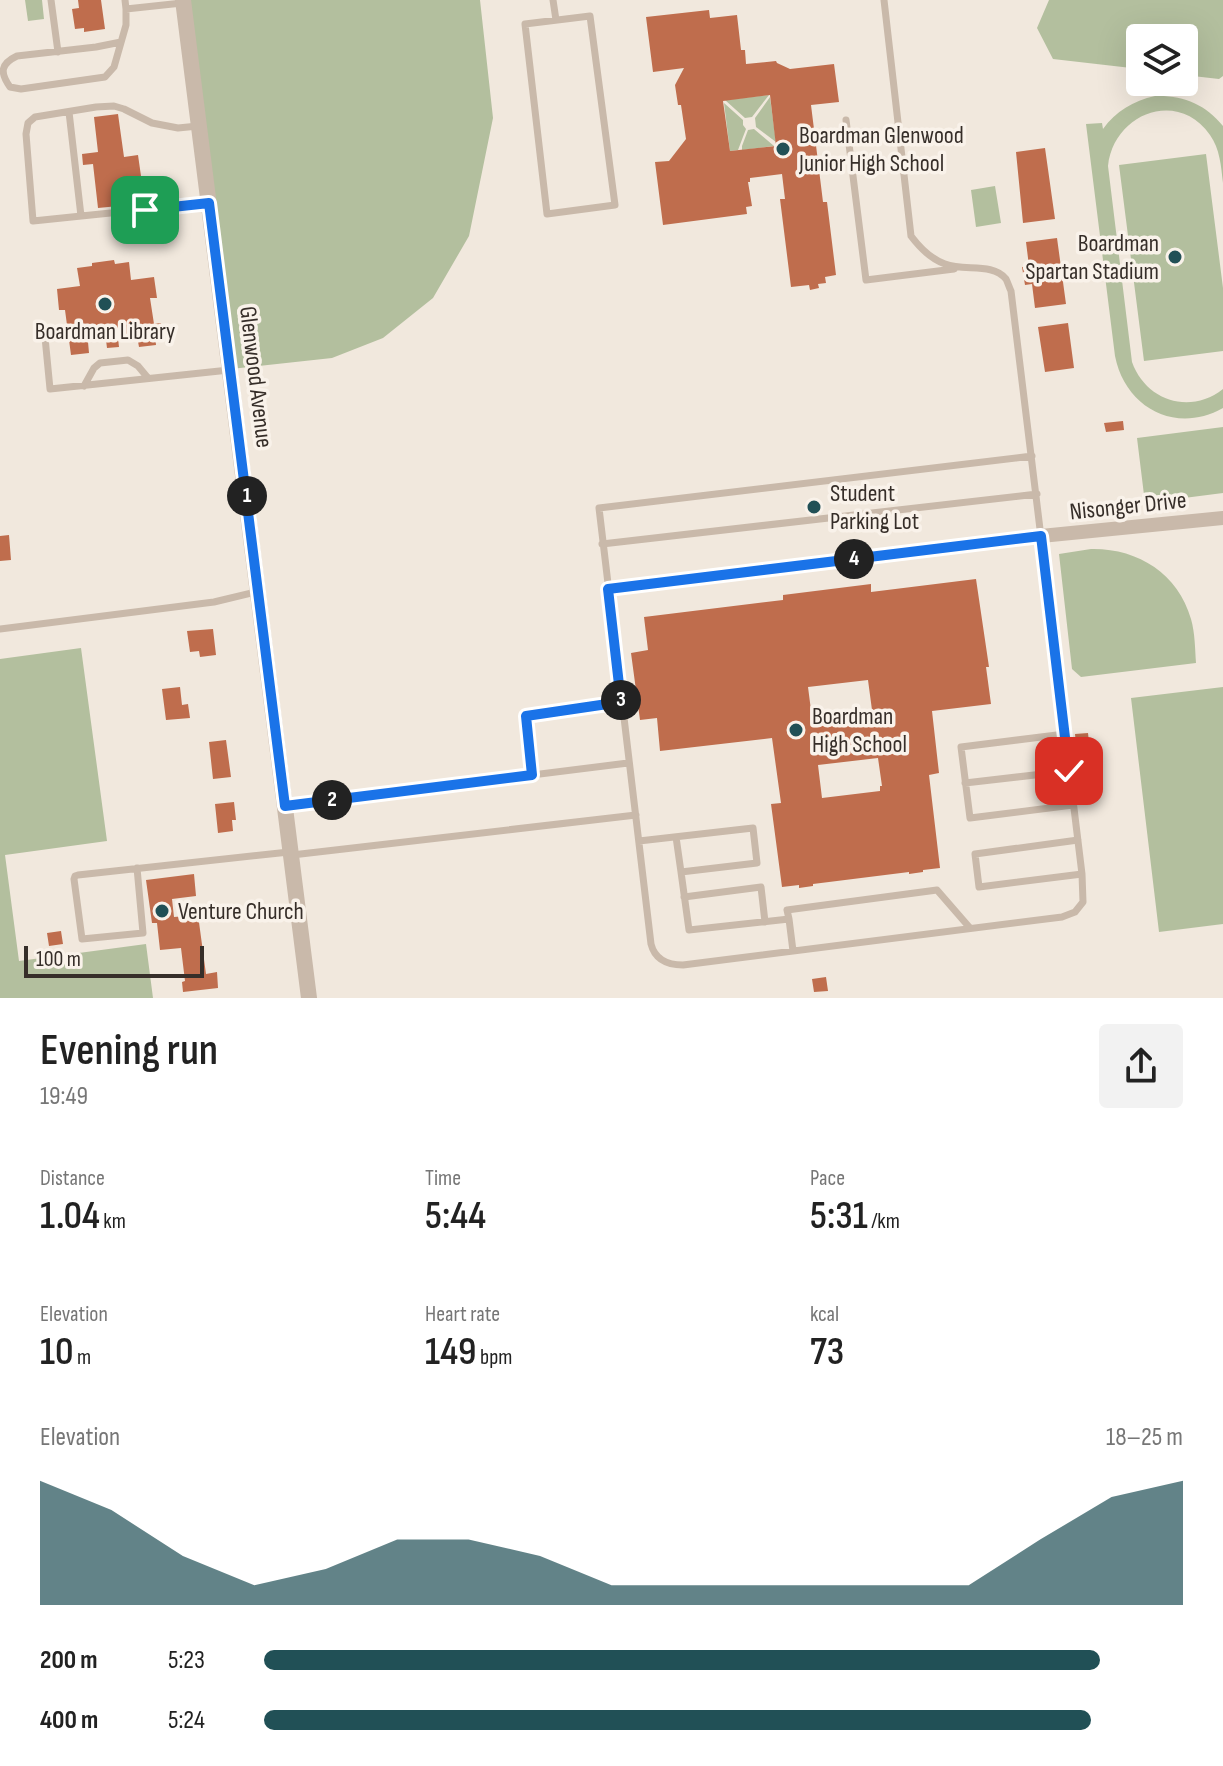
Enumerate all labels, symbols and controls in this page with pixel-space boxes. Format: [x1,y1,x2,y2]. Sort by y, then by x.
map controls [1126,24,1198,96]
button: layers [1126,24,1198,96]
place label: Boardman Glenwood Junior High School [798,121,964,178]
marker: Boardman Glenwood Junior High School [774,140,792,158]
pin [111,176,179,244]
icon: arrive [123,188,167,232]
place label: Boardman Spartan Stadium [1025,229,1159,286]
marker: Boardman Spartan Stadium [1166,248,1184,266]
marker: Boardman Library [96,295,114,313]
street label: Glenwood Avenue [233,305,279,449]
place label: Boardman Library [35,317,175,346]
pin: 1 [227,476,267,516]
place label: Student Parking Lot [830,479,919,536]
text: 1 [243,482,251,509]
street label: Nisonger Drive [1068,485,1188,527]
marker: Student Parking Lot [805,498,823,516]
pin: 4 [834,539,874,579]
text: 4 [849,545,859,572]
pin: 3 [601,680,641,720]
text: 3 [616,686,626,713]
place label: Boardman High School [812,702,907,759]
marker: Boardman High School [787,721,805,739]
pin [1035,737,1103,805]
icon: check [1047,749,1091,793]
pin: 2 [312,780,352,820]
text: 2 [327,786,337,813]
place label: Venture Church [178,897,304,926]
marker: Venture Church [153,902,171,920]
scale bar [24,942,204,978]
text: 100 m [36,946,81,973]
text: Evening run [40,1024,218,1077]
button: share [1099,1024,1183,1108]
text: 19:49 [40,1081,88,1112]
text: Distance [40,1165,105,1192]
text: Time [425,1165,461,1192]
text: Pace [810,1165,845,1192]
text: 1.04 [40,1192,100,1240]
text: 5:44 [425,1192,486,1240]
text: 5:31 [810,1192,868,1240]
text: km [100,1208,126,1235]
text: /km [868,1208,900,1235]
text: Elevation [40,1301,108,1328]
text: Heart rate [425,1301,500,1328]
text: kcal [810,1301,839,1328]
text: 10 [40,1328,73,1376]
text: 149 [425,1328,477,1376]
text: 73 [810,1328,844,1376]
text: m [73,1344,91,1371]
text: bpm [477,1344,512,1371]
text: Elevation [40,1422,120,1453]
text: 18–25 m [1106,1422,1183,1453]
text: 200 m [40,1645,97,1676]
text: 5:23 [168,1645,205,1676]
text: 400 m [40,1705,98,1736]
text: 5:24 [168,1705,205,1736]

